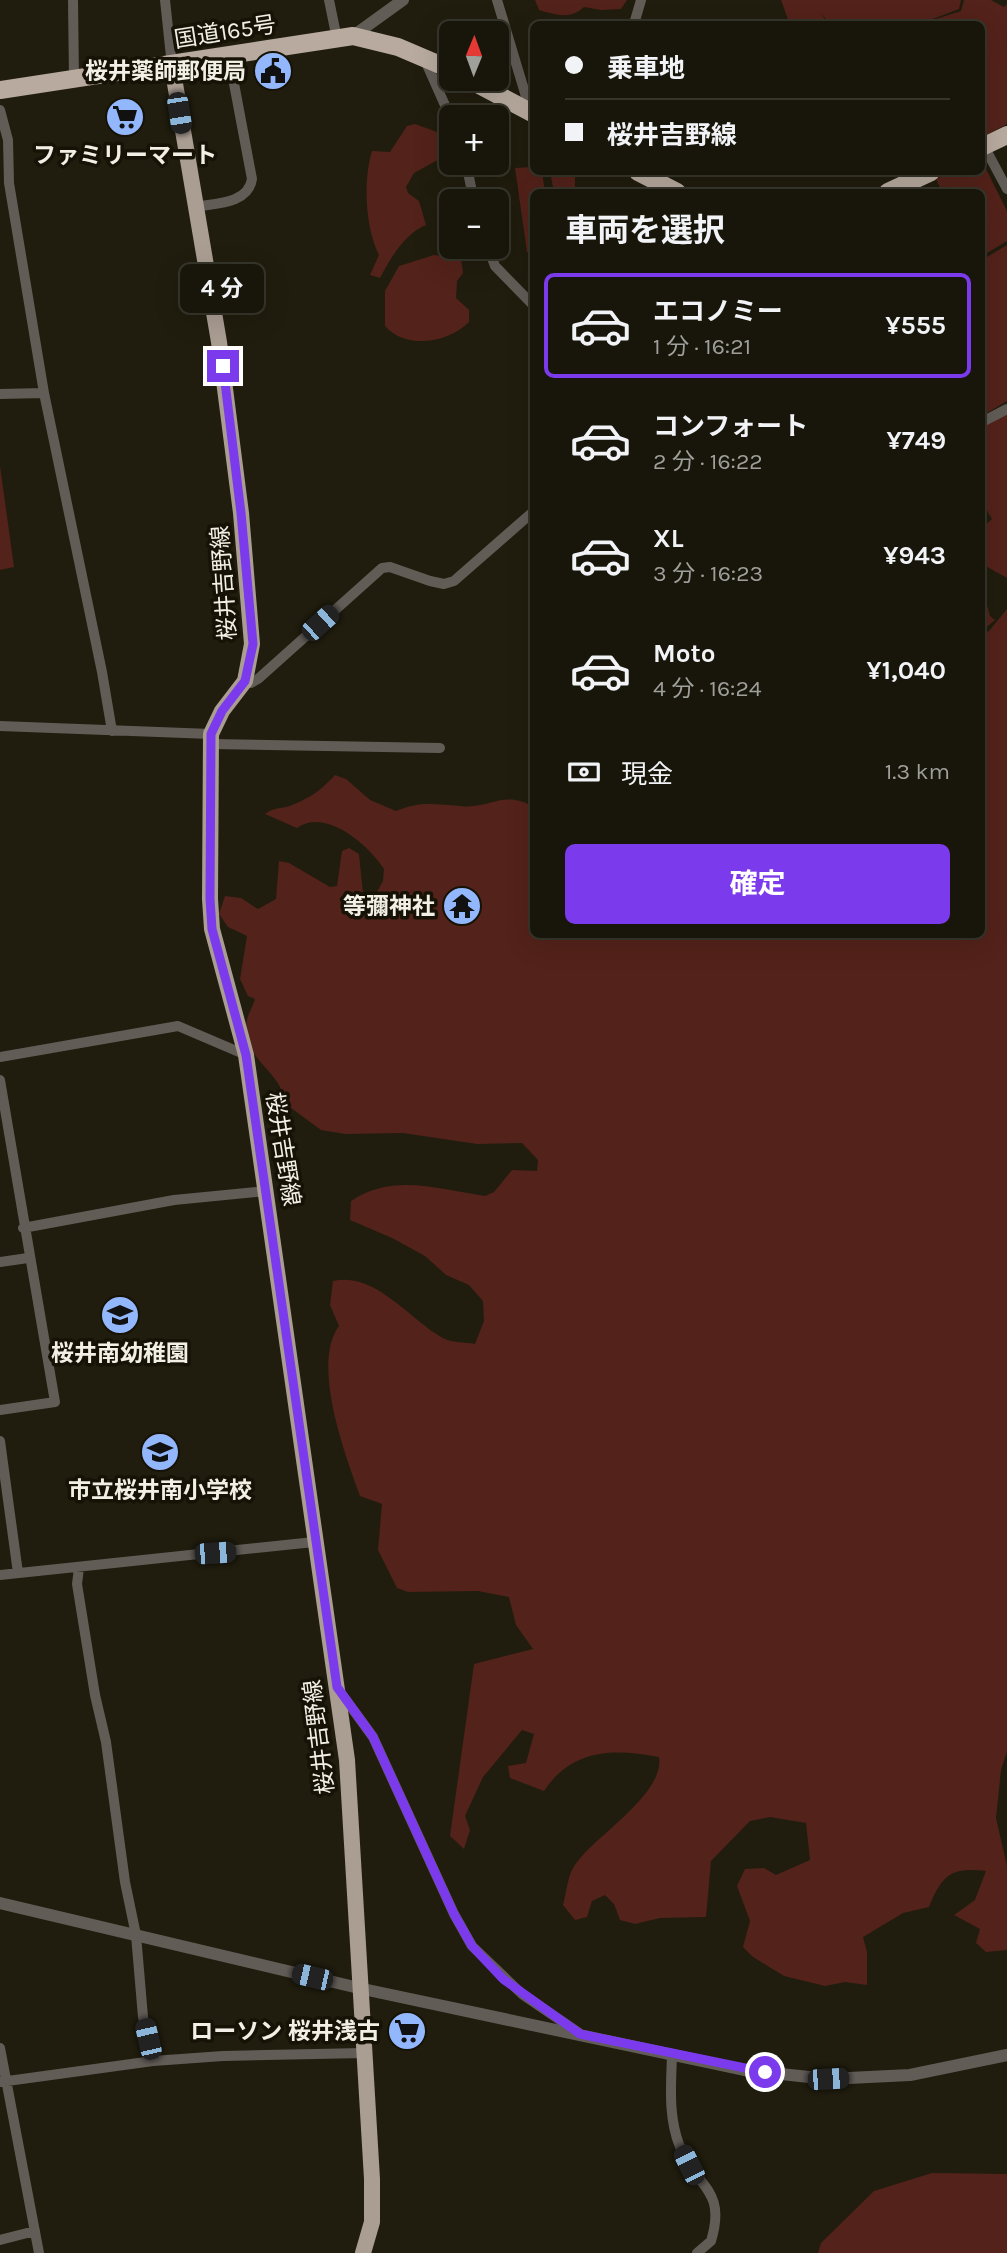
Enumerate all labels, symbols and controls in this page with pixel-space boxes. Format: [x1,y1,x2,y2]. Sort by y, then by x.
street label: 国道165号 [172,11,278,53]
north arrow [439,21,509,91]
map controls [439,21,509,259]
public building icon: 桜井薬師郵便局 [252,50,294,92]
text: 乗車地 [607,53,685,84]
place label: 桜井薬師郵便局 [85,58,246,85]
car [166,91,193,135]
supermarket icon: ファミリーマート [104,96,146,138]
button: + [439,105,509,175]
text: 桜井吉野線 [607,120,737,151]
place label: ファミリーマート [33,142,217,169]
button: − [439,189,509,259]
text: 車両を選択 [565,212,725,249]
callout: 4 分 [181,264,265,314]
text: 4 分 [201,275,243,302]
icon: car [569,294,632,357]
text: エコノミー [653,296,783,327]
text: ¥555 [885,310,946,341]
text: 1 分 · 16:21 [653,333,751,360]
route end [207,350,239,382]
icon: car [569,409,632,472]
text: コンフォート [653,411,808,442]
text: ¥749 [886,425,946,456]
text: 2 分 · 16:22 [653,448,763,475]
text: XL [653,523,684,554]
icon: car [569,524,632,587]
street label: 桜井吉野線 [207,525,241,641]
text: ¥943 [883,540,946,571]
text: 3 分 · 16:23 [653,560,763,587]
car [298,601,343,645]
text: Moto [653,638,715,669]
icon: car [569,639,632,702]
text: ¥1,040 [867,655,946,686]
text: 4 分 · 16:24 [653,675,762,702]
icon: cash [565,753,603,791]
text: 1.3 km [885,758,950,785]
text: 現金 [621,759,673,790]
button: 確定 [565,844,950,924]
temple icon: 等彌神社 [441,885,483,927]
place label: 等彌神社 [343,893,435,920]
street label: 桜井吉野線 [261,1090,305,1208]
school or university icon: 桜井南幼稚園 [99,1294,141,1336]
place label: 桜井南幼稚園 [51,1340,189,1367]
school or university icon: 市立桜井南小学校 [139,1431,181,1473]
place label: 市立桜井南小学校 [68,1477,252,1504]
car [194,1541,237,1565]
street label: 桜井吉野線 [299,1678,339,1796]
car [290,1962,335,1992]
supermarket icon: ローソン 桜井浅古 [386,2010,428,2052]
car [134,2016,163,2062]
place label: ローソン 桜井浅古 [190,2018,380,2045]
route start [749,2056,781,2088]
car [807,2067,850,2091]
car [671,2142,708,2188]

